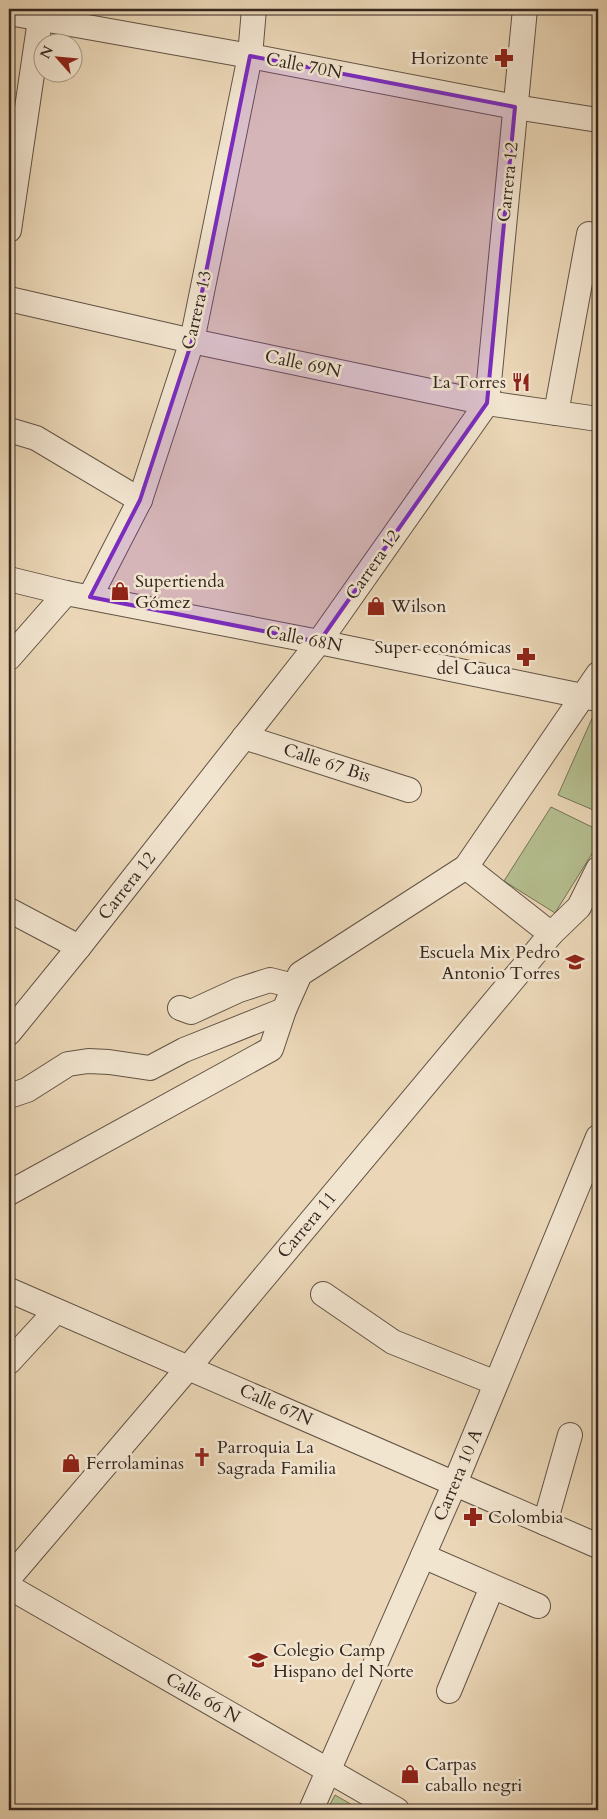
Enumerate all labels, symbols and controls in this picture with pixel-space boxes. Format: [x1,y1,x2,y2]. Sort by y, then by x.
north arrow [32,32,82,82]
text: N [36,43,58,62]
street label: Calle 70N [264,46,345,86]
place label: Horizonte [411,46,489,71]
pharmacy icon: Horizonte [493,47,515,69]
street label: Carrera 12 [491,141,525,223]
street label: Carrera 13 [176,268,218,352]
street label: Calle 69N [262,344,344,384]
place label: La Torres [432,370,506,395]
restaurant icon: La Torres [510,371,532,393]
street label: Carrera 12 [340,525,406,605]
place label: Supertienda Gómez [135,569,225,615]
shop icon: Supertienda Gómez [109,580,131,602]
place label: Wilson [390,594,447,619]
shop icon: Wilson [365,595,387,617]
street label: Calle 68N [264,619,345,659]
place label: Super económicas del Cauca [375,635,511,681]
pharmacy icon: Super económicas del Cauca [515,646,537,668]
street label: Calle 67 Bis [280,737,374,789]
street label: Carrera 12 [92,847,162,925]
place label: Escuela Mix Pedro Antonio Torres [419,940,560,986]
school or university icon: Escuela Mix Pedro Antonio Torres [564,951,586,973]
street label: Carrera 11 [272,1186,342,1264]
street label: Calle 67N [236,1378,317,1432]
street label: Carrera 10 A [427,1425,489,1525]
place label: Parroquia La Sagrada Familia [217,1435,336,1481]
church icon: Parroquia La Sagrada Familia [191,1446,213,1468]
place label: Ferrolaminas [86,1451,184,1476]
shop icon: Ferrolaminas [60,1452,82,1474]
place label: Colombia [488,1505,564,1530]
pharmacy icon: Colombia [462,1506,484,1528]
place label: Colegio Camp Hispano del Norte [273,1638,414,1684]
school or university icon: Colegio Camp Hispano del Norte [247,1649,269,1671]
street label: Calle 66 N [161,1667,245,1730]
place label: Carpas caballo negri [425,1752,522,1798]
shop icon: Carpas caballo negri [399,1763,421,1785]

